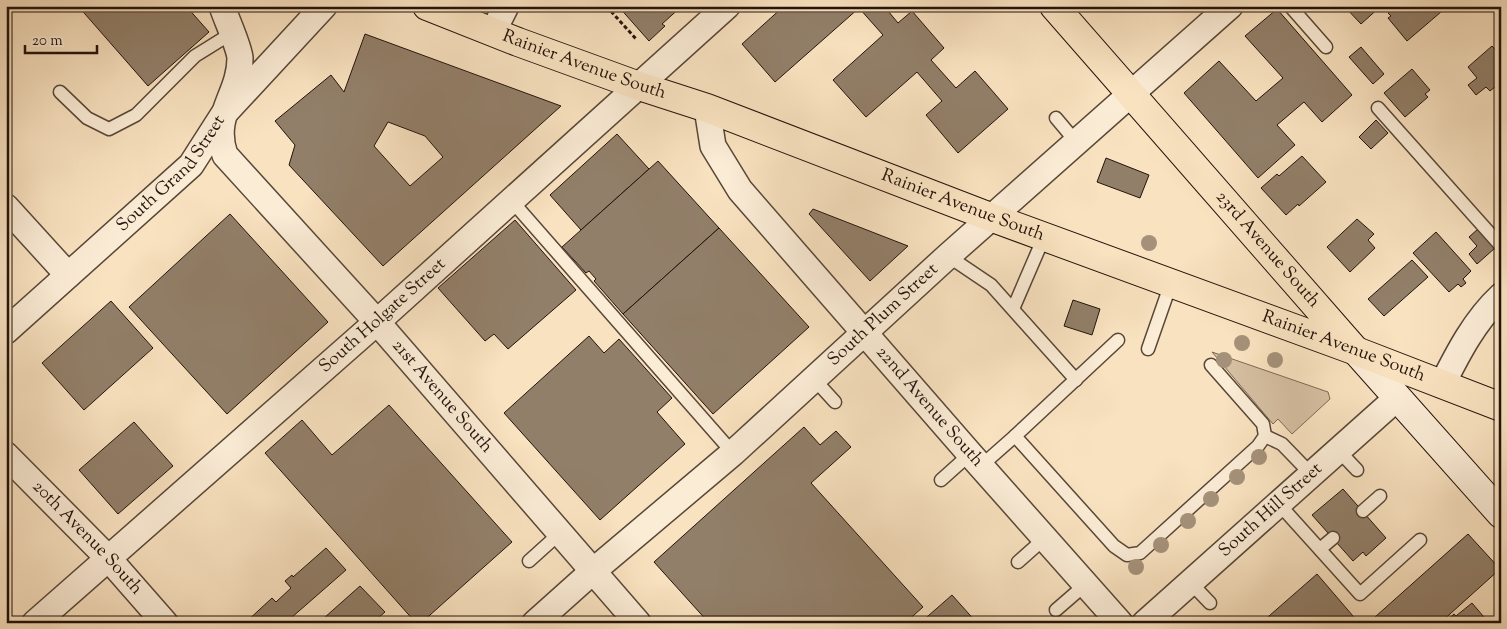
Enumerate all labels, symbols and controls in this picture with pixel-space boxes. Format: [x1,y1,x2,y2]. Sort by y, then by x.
scale bar [25,22,98,54]
street label: Rainier Avenue South [498,24,670,107]
text: 20 m [32,31,63,52]
street label: South Grand Street [111,110,232,239]
street label: Rainier Avenue South [877,163,1048,249]
street label: 23rd Avenue South [1209,186,1326,314]
street label: South Holgate Street [314,252,452,380]
street label: South Plum Street [822,258,945,373]
street label: Rainier Avenue South [1258,305,1429,390]
street label: 21st Avenue South [385,334,499,460]
street label: 22nd Avenue South [869,341,990,474]
street label: South Hill Street [1213,457,1329,564]
street label: 20th Avenue South [26,475,148,602]

